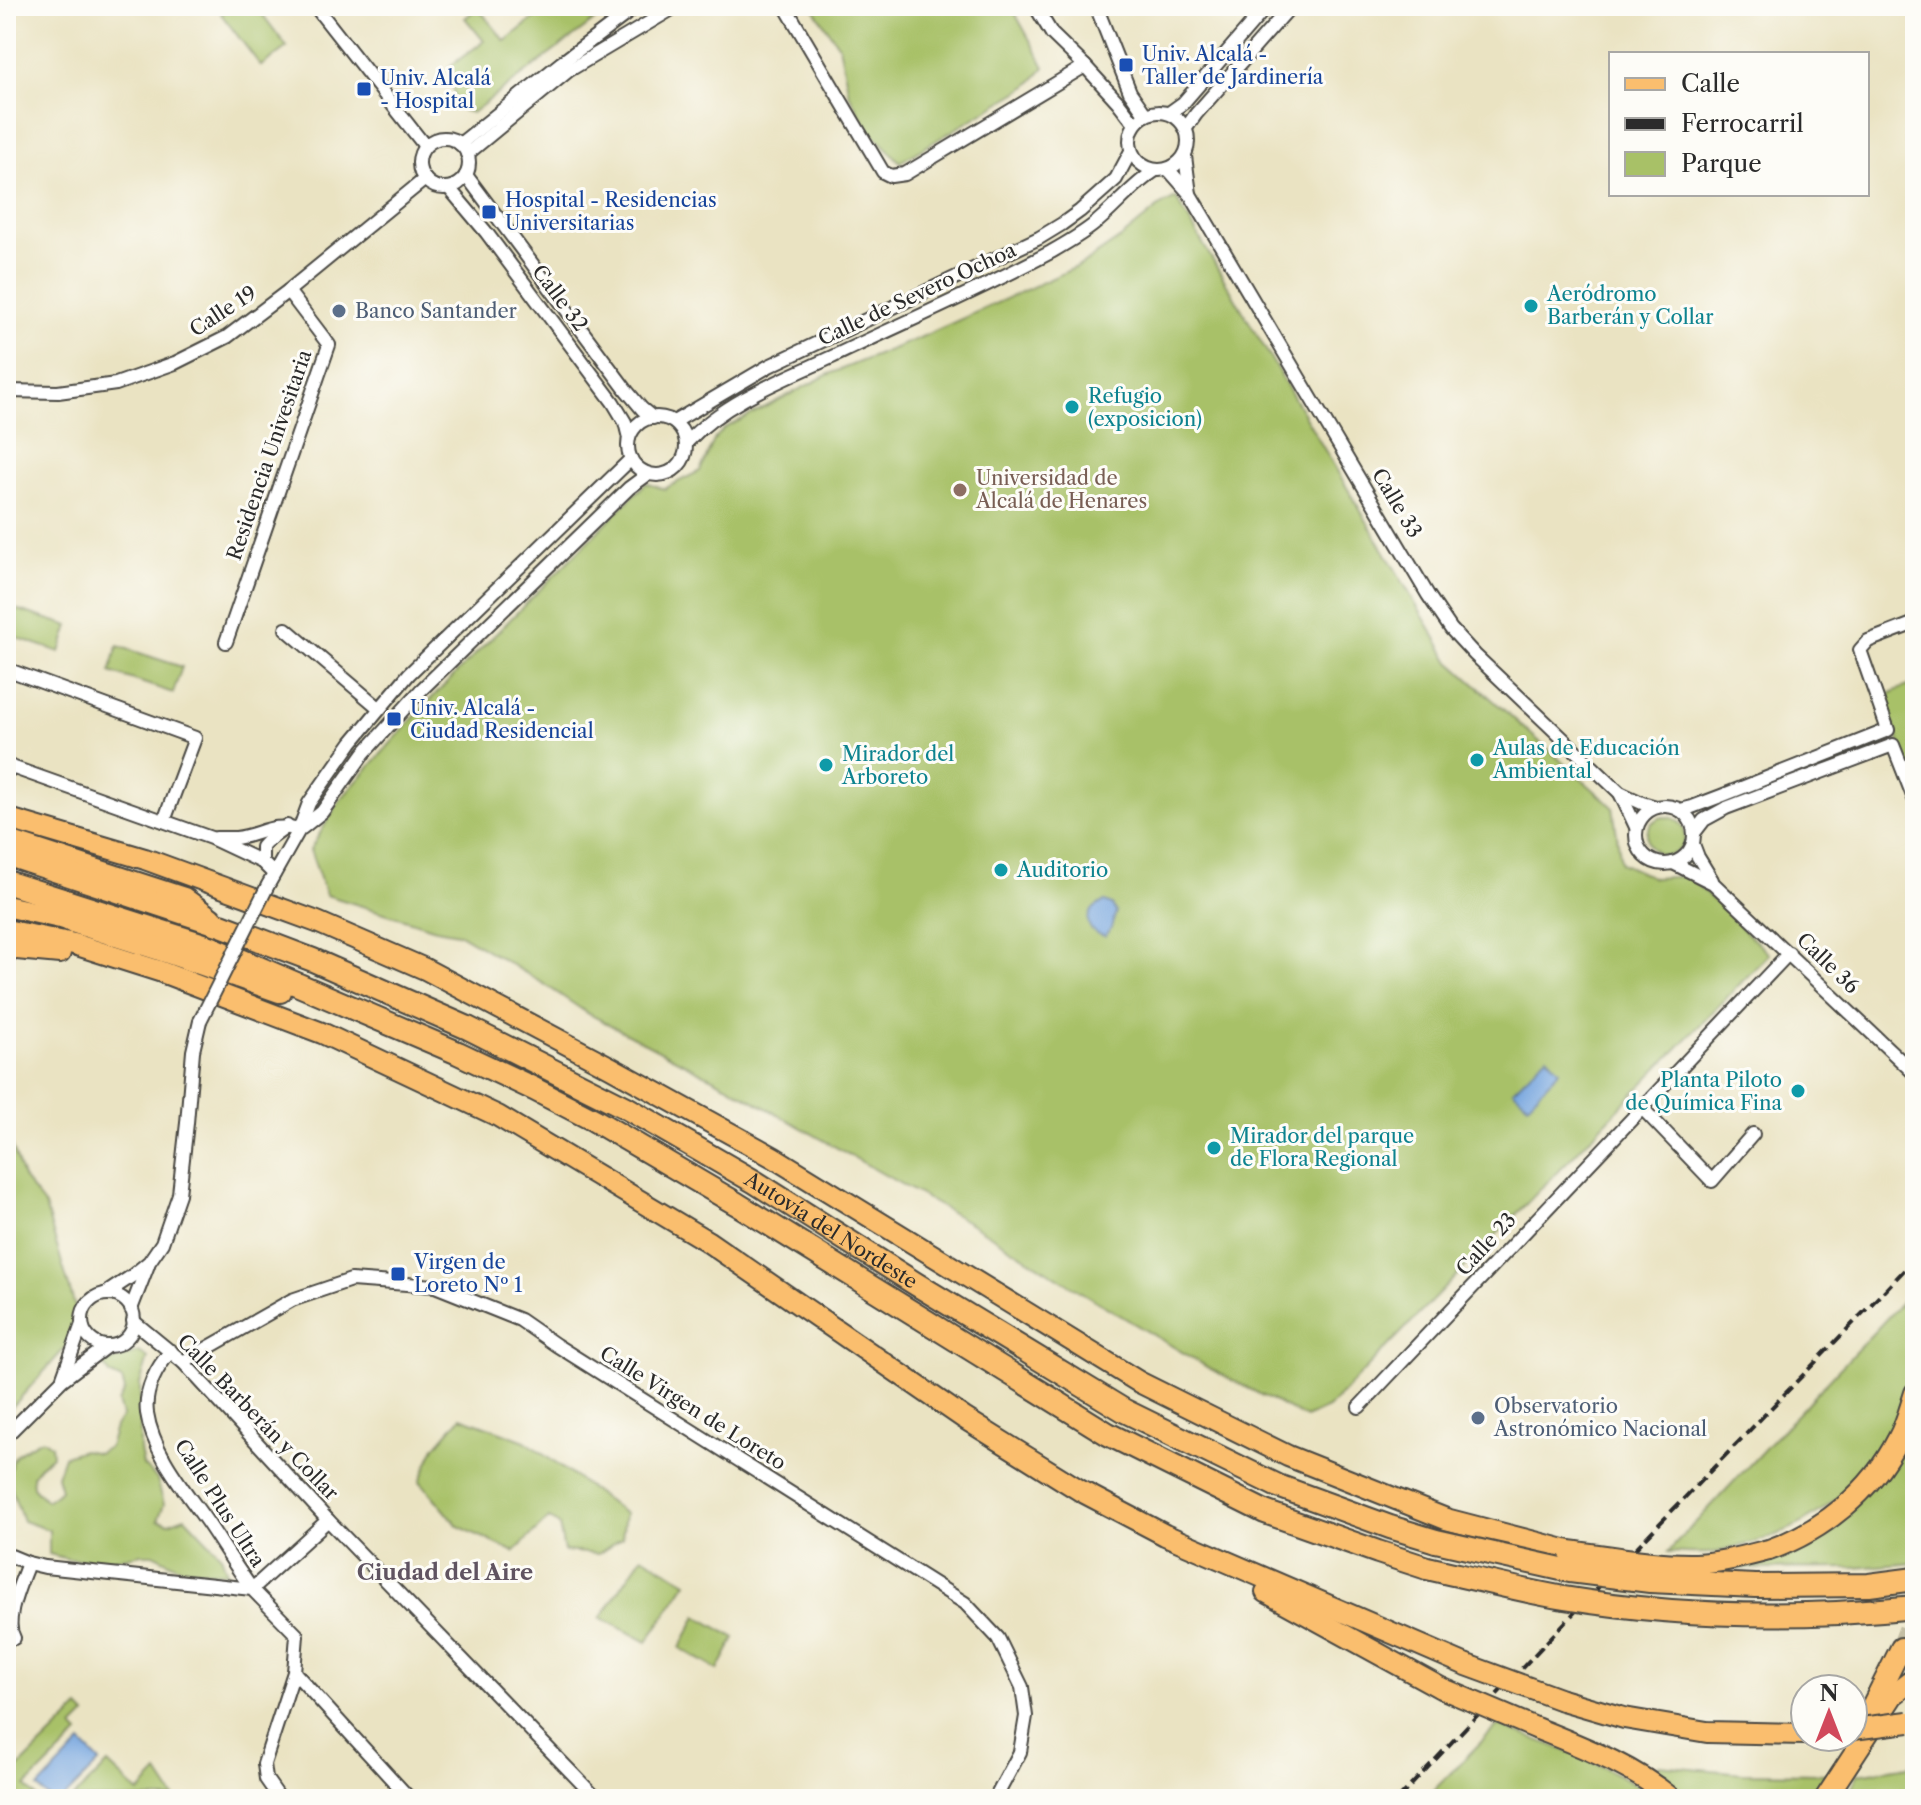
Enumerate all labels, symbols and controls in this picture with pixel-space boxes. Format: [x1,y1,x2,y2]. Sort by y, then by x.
place label: Univ. Alcalá - Taller de Jardinería [1142,42,1324,89]
legend [1609,52,1869,196]
marker: Univ. Alcalá - Taller de Jardinería [1117,56,1135,74]
place label: Univ. Alcalá - Hospital [380,66,491,113]
text: Calle [1681,69,1740,98]
marker: Univ. Alcalá - Hospital [355,80,373,98]
text: Ferrocarril [1681,109,1804,138]
text: Parque [1681,149,1762,178]
place label: Hospital - Residencias Universitarias [505,188,717,235]
marker: Hospital - Residencias Universitarias [480,203,498,221]
street label: Calle de Severo Ochoa [814,237,1020,350]
street label: Calle 32 [527,260,593,336]
street label: Calle 19 [185,281,261,341]
place label: Aeródromo Barberán y Collar [1546,282,1714,329]
marker: Aeródromo Barberán y Collar [1522,297,1540,315]
place label: Banco Santander [355,299,518,323]
marker: Banco Santander [330,302,348,320]
street label: Residencia Univesitaria [222,346,316,563]
place label: Refugio (exposicion) [1088,384,1202,431]
marker: Refugio (exposicion) [1063,398,1081,416]
street label: Calle 33 [1367,464,1427,542]
place label: Universidad de Alcalá de Henares [975,466,1147,513]
marker: Universidad de Alcalá de Henares [951,481,969,499]
place label: Univ. Alcalá - Ciudad Residencial [410,696,594,743]
marker: Univ. Alcalá - Ciudad Residencial [385,710,403,728]
place label: Aulas de Educación Ambiental [1492,736,1680,783]
place label: Mirador del Arboreto [841,742,954,789]
marker: Aulas de Educación Ambiental [1468,751,1486,769]
marker: Mirador del Arboreto [817,756,835,774]
place label: Auditorio [1016,858,1108,882]
marker: Auditorio [992,861,1010,879]
street label: Calle 36 [1792,928,1864,998]
place label: Planta Piloto de Química Fina [1625,1068,1782,1115]
marker: Planta Piloto de Química Fina [1789,1082,1807,1100]
place label: Mirador del parque de Flora Regional [1230,1124,1414,1171]
marker: Mirador del parque de Flora Regional [1205,1139,1223,1157]
street label: Autovía del Nordeste [740,1166,922,1294]
street label: Calle 23 [1451,1208,1521,1280]
place label: Virgen de Loreto Nº 1 [413,1250,523,1297]
marker: Virgen de Loreto Nº 1 [389,1265,407,1283]
street label: Calle Barberán y Collar [173,1329,344,1505]
street label: Calle Virgen de Loreto [596,1341,790,1475]
place label: Observatorio Astronómico Nacional [1493,1394,1707,1441]
marker: Observatorio Astronómico Nacional [1469,1409,1487,1427]
street label: Calle Plus Ultra [170,1435,270,1572]
district label: Ciudad del Aire [357,1559,533,1586]
north arrow [1789,1673,1869,1753]
text: N [1819,1680,1839,1707]

